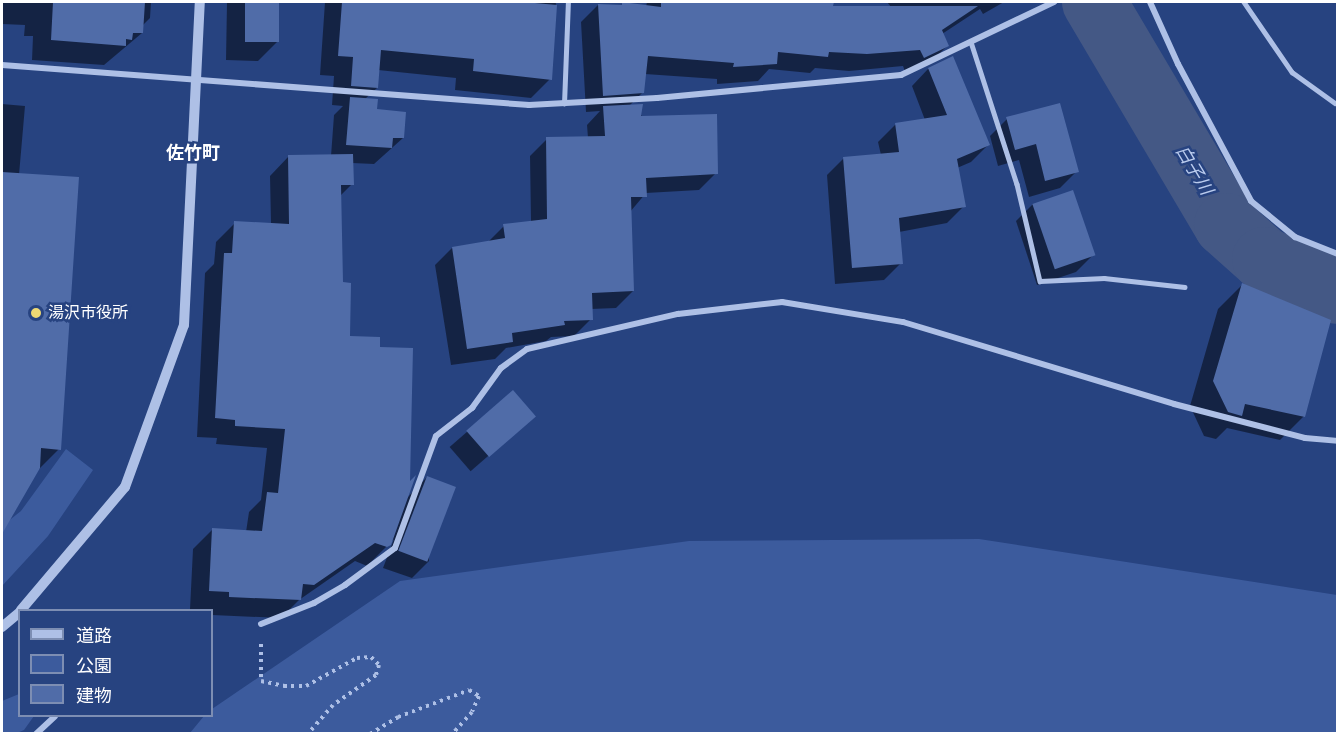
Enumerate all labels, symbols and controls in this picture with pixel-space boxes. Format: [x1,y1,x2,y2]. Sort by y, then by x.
water label: 白子川 [1171,141,1217,199]
district label: 佐竹町 [166,142,220,164]
place label: 湯沢市役所 [48,303,128,323]
marker: 湯沢市役所 [29,306,43,320]
legend [18,609,213,717]
text: 道路 [76,625,112,646]
text: 公園 [76,655,112,676]
text: 建物 [76,685,112,706]

